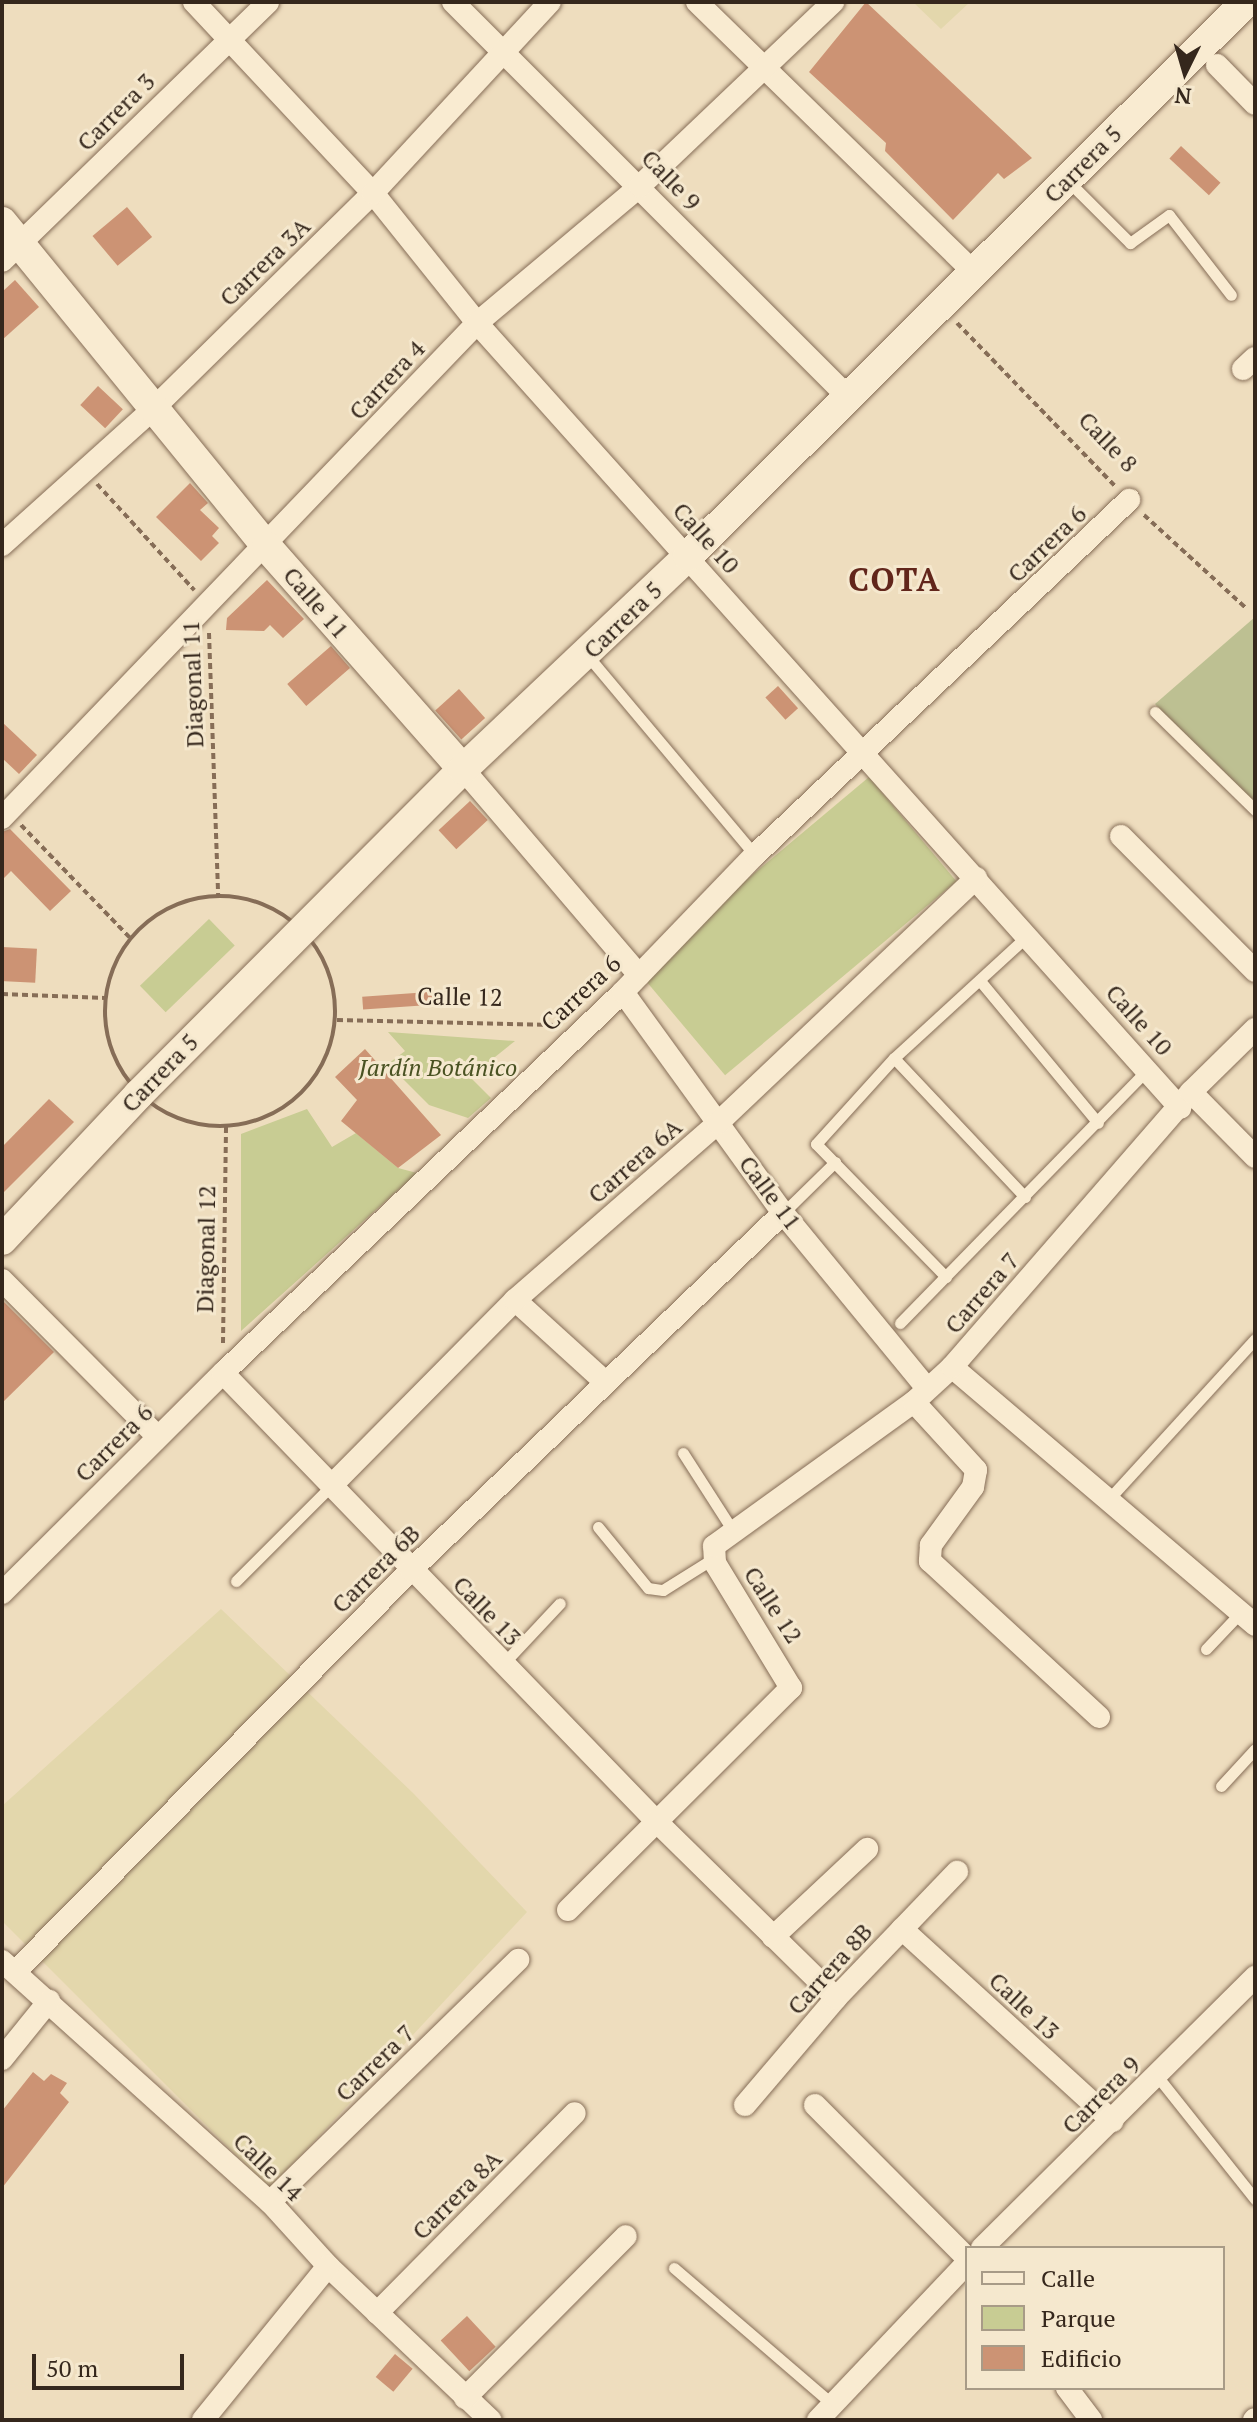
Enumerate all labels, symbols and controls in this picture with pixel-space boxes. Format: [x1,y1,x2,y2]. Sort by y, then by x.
north arrow [1145,32,1225,112]
street label: Carrera 3 [71,67,161,157]
text: N [1173,81,1192,112]
street label: Carrera 5 [1038,119,1128,209]
street label: Calle 9 [635,144,707,216]
street label: Carrera 3A [214,212,316,312]
street label: Carrera 4 [343,334,431,426]
street label: Calle 8 [1072,406,1144,478]
street label: Calle 10 [667,497,745,579]
street label: Carrera 6 [1002,500,1092,588]
district label: COTA [848,560,942,598]
street label: Calle 11 [277,561,355,645]
street label: Carrera 5 [578,576,668,664]
street label: Diagonal 11 [176,620,210,748]
street label: Carrera 6 [535,949,627,1037]
street label: Calle 10 [1100,979,1178,1061]
street label: Calle 12 [417,982,503,1012]
street label: Carrera 5 [116,1028,204,1118]
park label: Jardín Botánico [359,1054,517,1082]
street label: Carrera 6A [582,1113,688,1209]
street label: Calle 11 [733,1150,807,1236]
street label: Diagonal 12 [190,1185,222,1313]
street label: Carrera 7 [939,1247,1025,1339]
street label: Carrera 6 [69,1398,159,1488]
street label: Carrera 6B [326,1519,426,1619]
street label: Calle 12 [738,1561,808,1649]
street label: Calle 13 [447,1570,527,1652]
street label: Carrera 8B [782,1917,878,2021]
street label: Calle 13 [983,1966,1065,2046]
street label: Carrera 7 [330,2019,420,2107]
street label: Carrera 9 [1056,2050,1146,2140]
street label: Calle 14 [227,2127,309,2207]
street label: Carrera 8A [406,2144,508,2246]
legend [965,2246,1225,2390]
text: Calle [1041,2262,1095,2294]
text: Parque [1041,2302,1116,2334]
scale bar [36,2338,188,2388]
text: Edificio [1041,2342,1122,2374]
text: 50 m [46,2352,98,2384]

